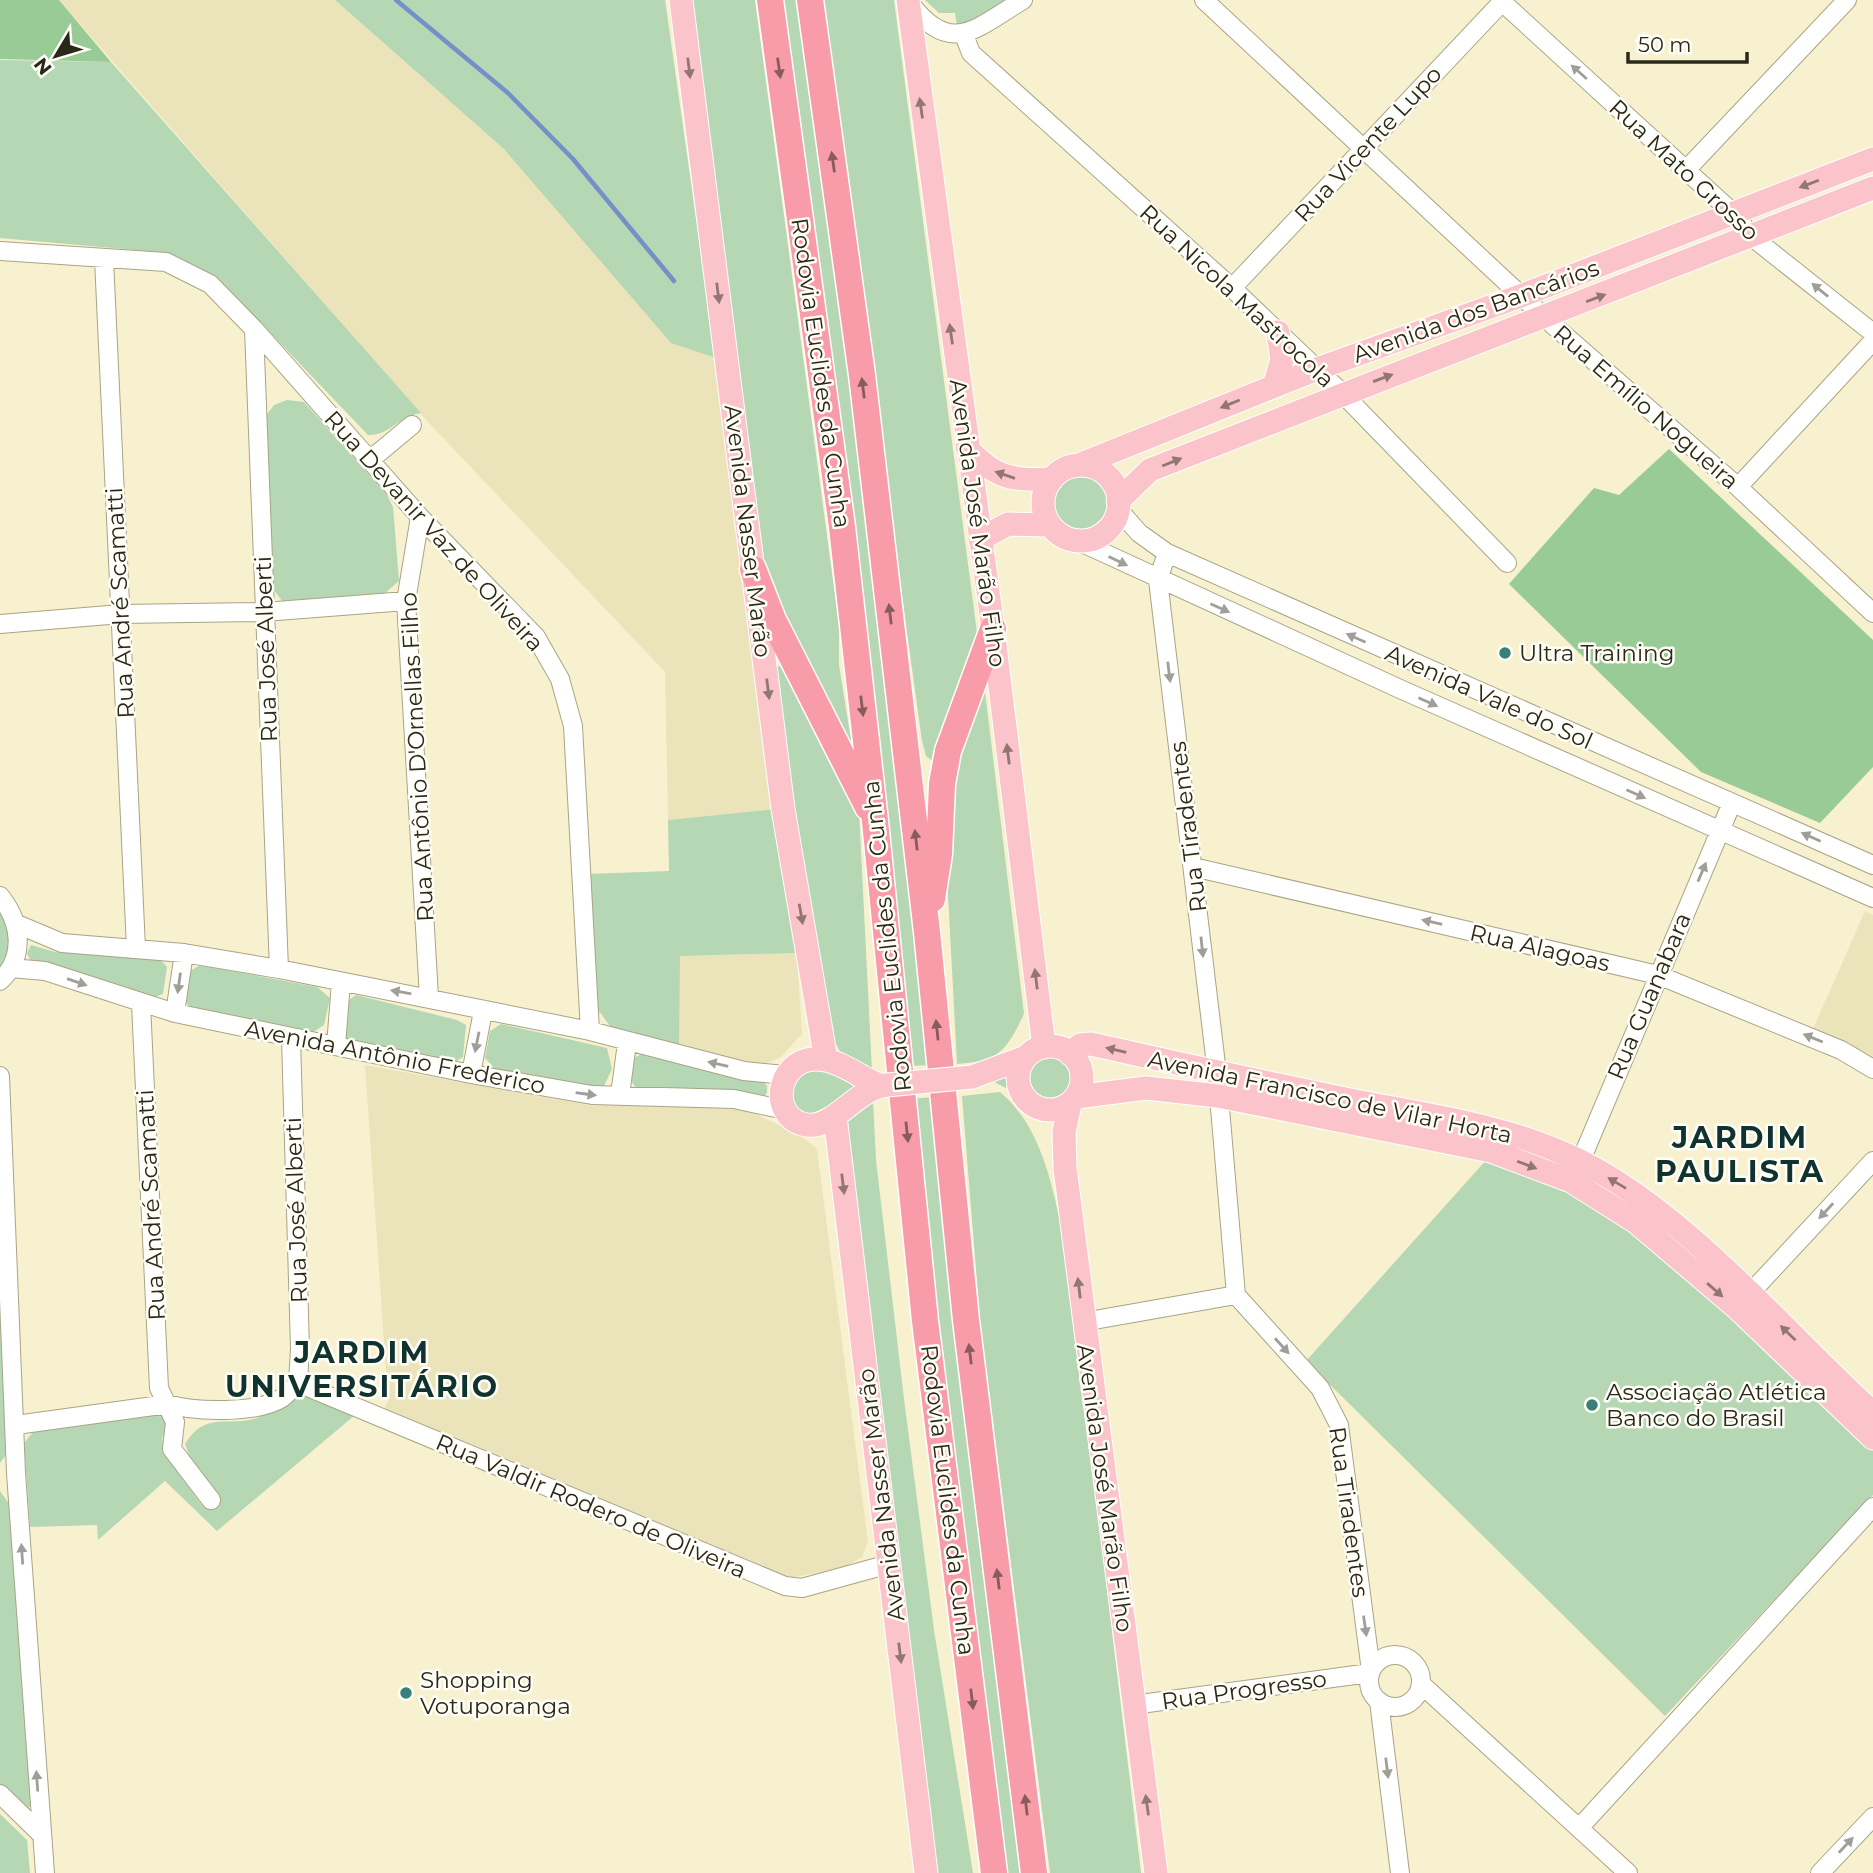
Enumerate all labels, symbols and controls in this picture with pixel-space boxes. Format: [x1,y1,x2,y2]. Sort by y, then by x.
north arrow [21,21,91,91]
scale bar [1628,21,1747,65]
text: 50 m [1638,32,1692,57]
text: N [29,53,57,79]
one-way arrow [684,57,695,79]
one-way arrow [774,57,785,79]
street label: Rua Vicente Lupo [1288,60,1448,228]
one-way arrow [1570,64,1588,80]
street label: Rua Mato Grosso [1603,93,1765,247]
one-way arrow [915,97,926,119]
one-way arrow [827,151,838,173]
one-way arrow [1799,179,1820,190]
street label: Rua Nicola Mastrocola [1134,199,1340,393]
street label: Rodovia Euclides da Cunha [785,216,857,530]
street label: Avenida dos Bancários [1349,253,1603,369]
one-way arrow [712,283,723,305]
one-way arrow [1811,283,1829,298]
one-way arrow [1586,292,1607,303]
street label: Rua Emílio Nogueira [1547,319,1745,495]
one-way arrow [946,323,957,345]
one-way arrow [1373,372,1394,383]
one-way arrow [858,377,869,399]
street label: Avenida José Marão Filho [944,377,1012,669]
one-way arrow [1220,399,1241,410]
street label: Avenida Nasser Marão [719,403,777,659]
street label: Rua Devanir Vaz de Oliveira [318,405,550,657]
one-way arrow [1162,456,1183,467]
one-way arrow [994,469,1015,480]
street label: Rua André Scamatti [100,487,140,719]
one-way arrow [1108,555,1128,566]
street label: Rua José Alberti [249,556,283,742]
street label: Rua Antônio D'Ornellas Filho [394,592,440,922]
one-way arrow [884,603,895,625]
one-way arrow [1210,603,1231,614]
one-way arrow [1345,632,1366,643]
street label: Avenida Vale do Sol [1381,639,1597,755]
place label: Ultra Training [1519,639,1674,667]
marker: Ultra Training [1497,645,1513,661]
one-way arrow [1164,662,1175,684]
one-way arrow [762,678,773,700]
one-way arrow [857,695,868,717]
one-way arrow [1418,696,1438,708]
street label: Rua Tiradentes [1164,740,1212,914]
one-way arrow [1003,742,1014,764]
street label: Rodovia Euclides da Cunha [857,779,917,1093]
one-way arrow [1626,788,1646,800]
one-way arrow [911,829,922,851]
one-way arrow [1800,832,1821,843]
one-way arrow [1696,862,1707,883]
one-way arrow [796,903,807,925]
street label: Rua Guanabara [1601,908,1697,1084]
one-way arrow [1421,917,1443,928]
street label: Rua Alagoas [1467,918,1613,978]
one-way arrow [1197,936,1208,958]
one-way arrow [1031,968,1042,990]
one-way arrow [174,972,185,994]
one-way arrow [67,977,88,988]
one-way arrow [390,986,412,997]
street label: Avenida Antônio Frederico [242,1014,548,1100]
one-way arrow [931,1019,942,1041]
one-way arrow [472,1031,483,1053]
one-way arrow [1802,1033,1823,1044]
one-way arrow [1105,1044,1127,1055]
street label: Avenida Francisco de Vilar Horta [1145,1045,1515,1149]
one-way arrow [707,1059,729,1070]
one-way arrow [575,1088,597,1099]
street label: Rua André Scamatti [131,1089,171,1321]
street label: Rua José Alberti [279,1117,313,1303]
district label: JARDIM PAULISTA [1655,1119,1825,1190]
one-way arrow [901,1121,912,1143]
one-way arrow [1517,1159,1538,1170]
one-way arrow [837,1173,848,1195]
one-way arrow [1607,1177,1626,1190]
one-way arrow [1819,1202,1835,1219]
one-way arrow [1073,1277,1084,1299]
one-way arrow [1706,1281,1723,1297]
one-way arrow [1779,1324,1796,1341]
district label: JARDIM UNIVERSITÁRIO [225,1334,499,1405]
one-way arrow [1274,1337,1290,1355]
street label: Avenida José Marão Filho [1071,1342,1139,1634]
street label: Rodovia Euclides da Cunha [915,1343,981,1657]
one-way arrow [964,1343,975,1365]
street label: Avenida Nasser Marão [852,1367,910,1623]
place label: Associação Atlética Banco do Brasil [1606,1378,1827,1432]
marker: Associação Atlética Banco do Brasil [1584,1397,1600,1413]
street label: Rua Tiradentes [1323,1425,1375,1599]
street label: Rua Valdir Rodero de Oliveira [432,1428,750,1584]
one-way arrow [16,1542,27,1564]
one-way arrow [992,1568,1003,1590]
one-way arrow [1360,1615,1371,1637]
one-way arrow [895,1642,906,1664]
street label: Rua Progresso [1160,1665,1328,1715]
place label: Shopping Votuporanga [420,1666,571,1720]
marker: Shopping Votuporanga [398,1685,414,1701]
one-way arrow [967,1688,978,1710]
one-way arrow [1382,1758,1393,1780]
one-way arrow [31,1769,42,1791]
one-way arrow [1020,1794,1031,1816]
one-way arrow [1141,1794,1152,1816]
one-way arrow [1838,1837,1854,1854]

